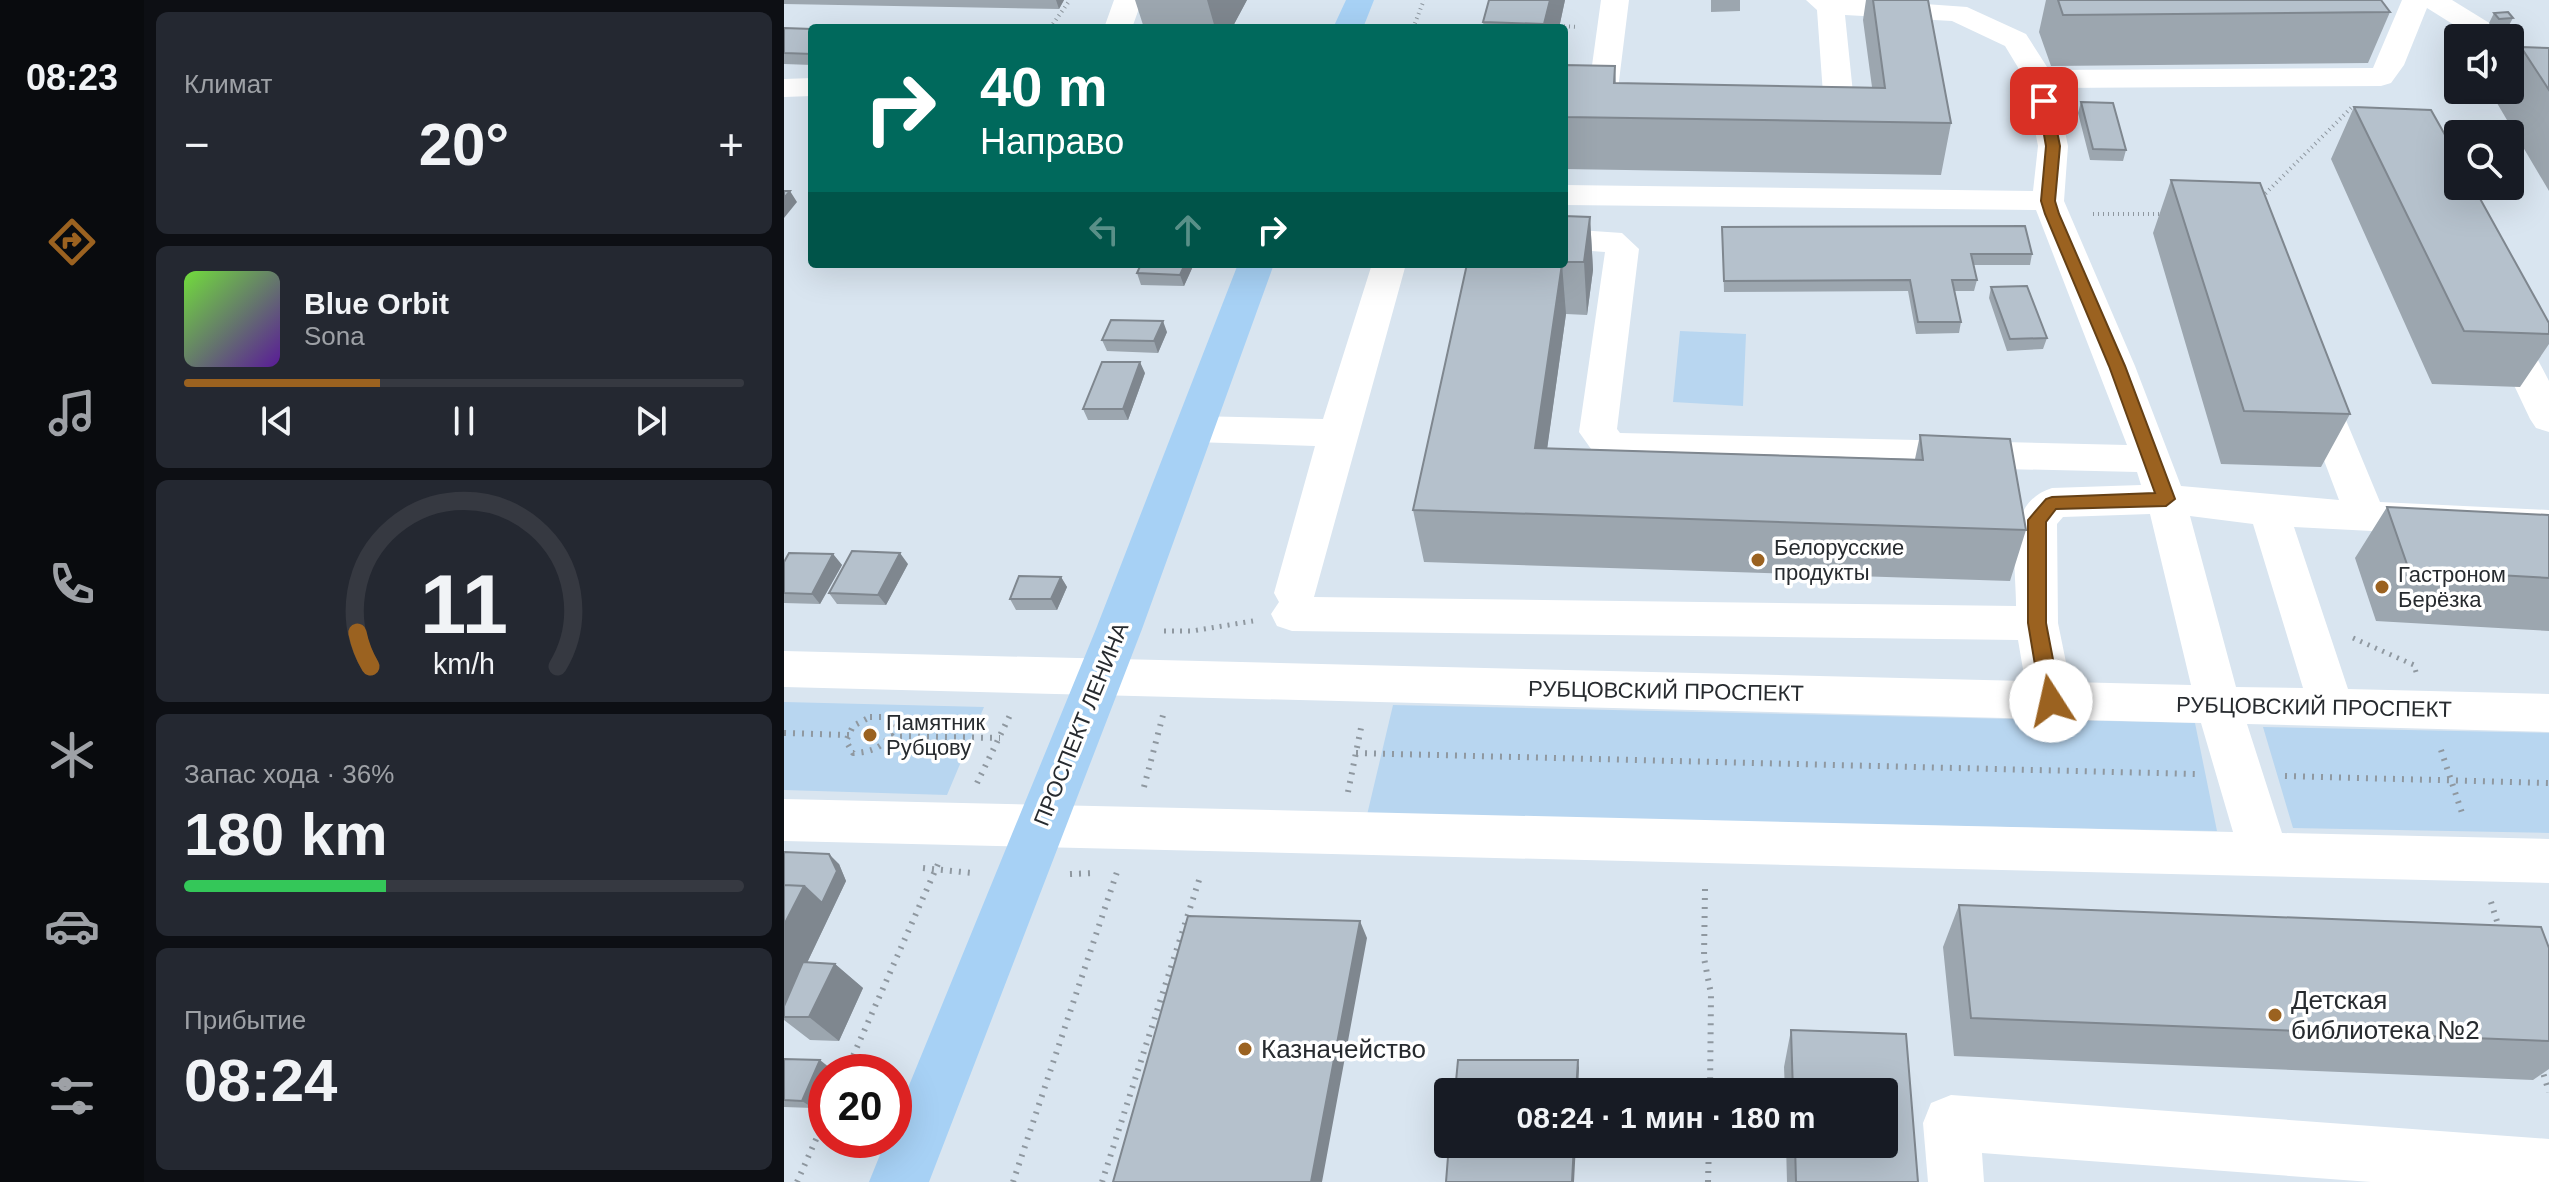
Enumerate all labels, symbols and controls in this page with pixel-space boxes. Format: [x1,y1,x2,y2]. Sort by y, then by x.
map controls [2444,24,2524,200]
button: sound [2444,24,2524,104]
text: 40 m [980,55,1108,118]
icon: right [848,56,952,160]
text: 08:23 [26,57,118,98]
pin [2010,67,2078,135]
text: Климат [184,69,273,99]
icon: arrive [2022,79,2066,123]
text: 20° [419,111,509,178]
text: − [184,120,210,169]
text: + [718,120,744,169]
button: search [2444,120,2524,200]
text: Направо [980,121,1124,162]
icon: left [1082,208,1126,252]
icon: ahead [1166,208,1210,252]
icon: right [1250,208,1294,252]
icon: directions [44,214,100,270]
text: Blue Orbit [304,287,449,320]
text: Sona [304,321,365,351]
icon: music [44,385,100,441]
icon: previous [255,399,299,443]
icon: pause [442,399,486,443]
icon: next [629,399,673,443]
place label: Белорусские продукты [1774,535,1904,585]
marker: Белорусские продукты [1749,551,1767,569]
icon: phone [44,556,100,612]
text: 11 [420,558,508,651]
place label: Гастроном Берёзка [2398,562,2506,612]
marker: Гастроном Берёзка [2373,578,2391,596]
street label: ПРОСПЕКТ ЛЕНИНА [1029,618,1133,829]
text: km/h [433,648,495,680]
position arrow [2009,659,2093,743]
street label: РУБЦОВСКИЙ ПРОСПЕКТ [1528,676,1804,706]
street label: РУБЦОВСКИЙ ПРОСПЕКТ [2176,692,2452,722]
place label: Памятник Рубцову [886,710,986,760]
marker: Памятник Рубцову [861,726,879,744]
icon: climate [44,727,100,783]
text: Запас хода · 36% [184,759,394,789]
text: 180 km [184,801,388,868]
icon: car [44,898,100,954]
place label: Детская библиотека №2 [2291,985,2480,1045]
text: Прибытие [184,1005,306,1035]
marker: Детская библиотека №2 [2266,1006,2284,1024]
place label: Казначейство [1261,1034,1426,1064]
marker: Казначейство [1236,1040,1254,1058]
text: 08:24 [184,1047,337,1114]
speed limit sign: 20 [808,1054,912,1158]
icon: filters [44,1068,100,1124]
text: 08:24 · 1 мин · 180 m [1517,1101,1815,1134]

